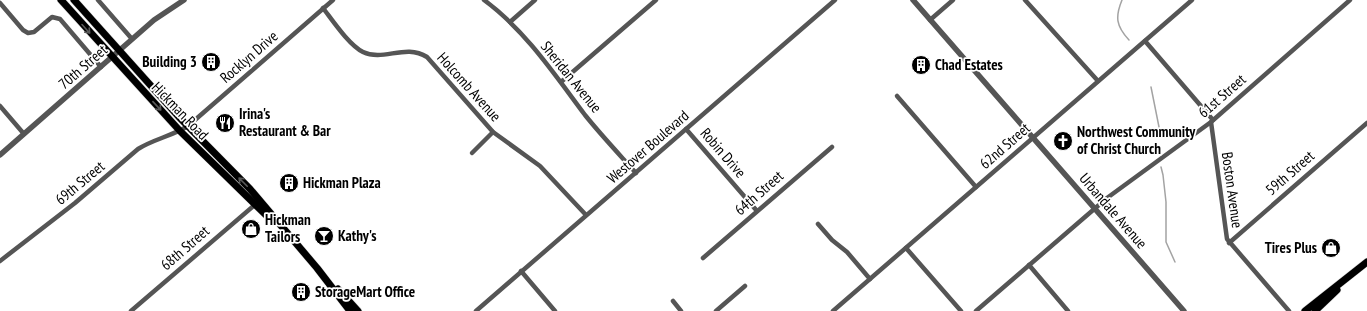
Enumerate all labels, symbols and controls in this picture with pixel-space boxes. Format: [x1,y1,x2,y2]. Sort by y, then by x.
one-way arrow [82,23,91,34]
street label: Rocklyn Drive [216,26,281,87]
street label: Sheridan Avenue [537,37,606,116]
street label: 70th Street [54,40,111,93]
street label: Holcomb Avenue [433,48,505,125]
building icon: Building 3 [200,51,222,73]
place label: Building 3 [142,52,197,71]
building icon: Chad Estates [910,54,932,76]
place label: Chad Estates [935,55,1003,74]
street label: 61st Street [1194,70,1249,121]
street label: Hickman Road [148,78,213,144]
one-way arrow [153,101,162,111]
place label: Irina's Restaurant & Bar [239,104,331,140]
street label: Westover Boulevard [603,106,693,187]
restaurant icon: Irina's Restaurant & Bar [214,112,236,134]
street label: 62nd Street [975,119,1034,173]
place label: Northwest Community of Christ Church [1077,122,1196,158]
street label: Robin Drive [697,124,750,182]
church icon: Northwest Community of Christ Church [1052,130,1074,152]
street label: 59th Street [1261,146,1318,199]
street label: Boston Avenue [1218,151,1247,229]
street label: 69th Street [51,157,108,209]
street label: 64th Street [730,166,787,219]
street label: Urbandale Avenue [1075,169,1151,252]
building icon: Hickman Plaza [278,172,300,194]
place label: Hickman Plaza [303,173,381,192]
one-way arrow [239,177,248,187]
place label: Hickman Tailors [265,210,311,246]
shop icon: Hickman Tailors [240,218,262,240]
street label: 68th Street [156,221,213,274]
bar icon: Kathy's [313,225,335,247]
place label: Kathy's [338,226,376,245]
shop icon: Tires Plus [1320,237,1342,259]
place label: Tires Plus [1265,238,1317,257]
building icon: StorageMart Office [290,281,312,303]
place label: StorageMart Office [315,282,415,301]

